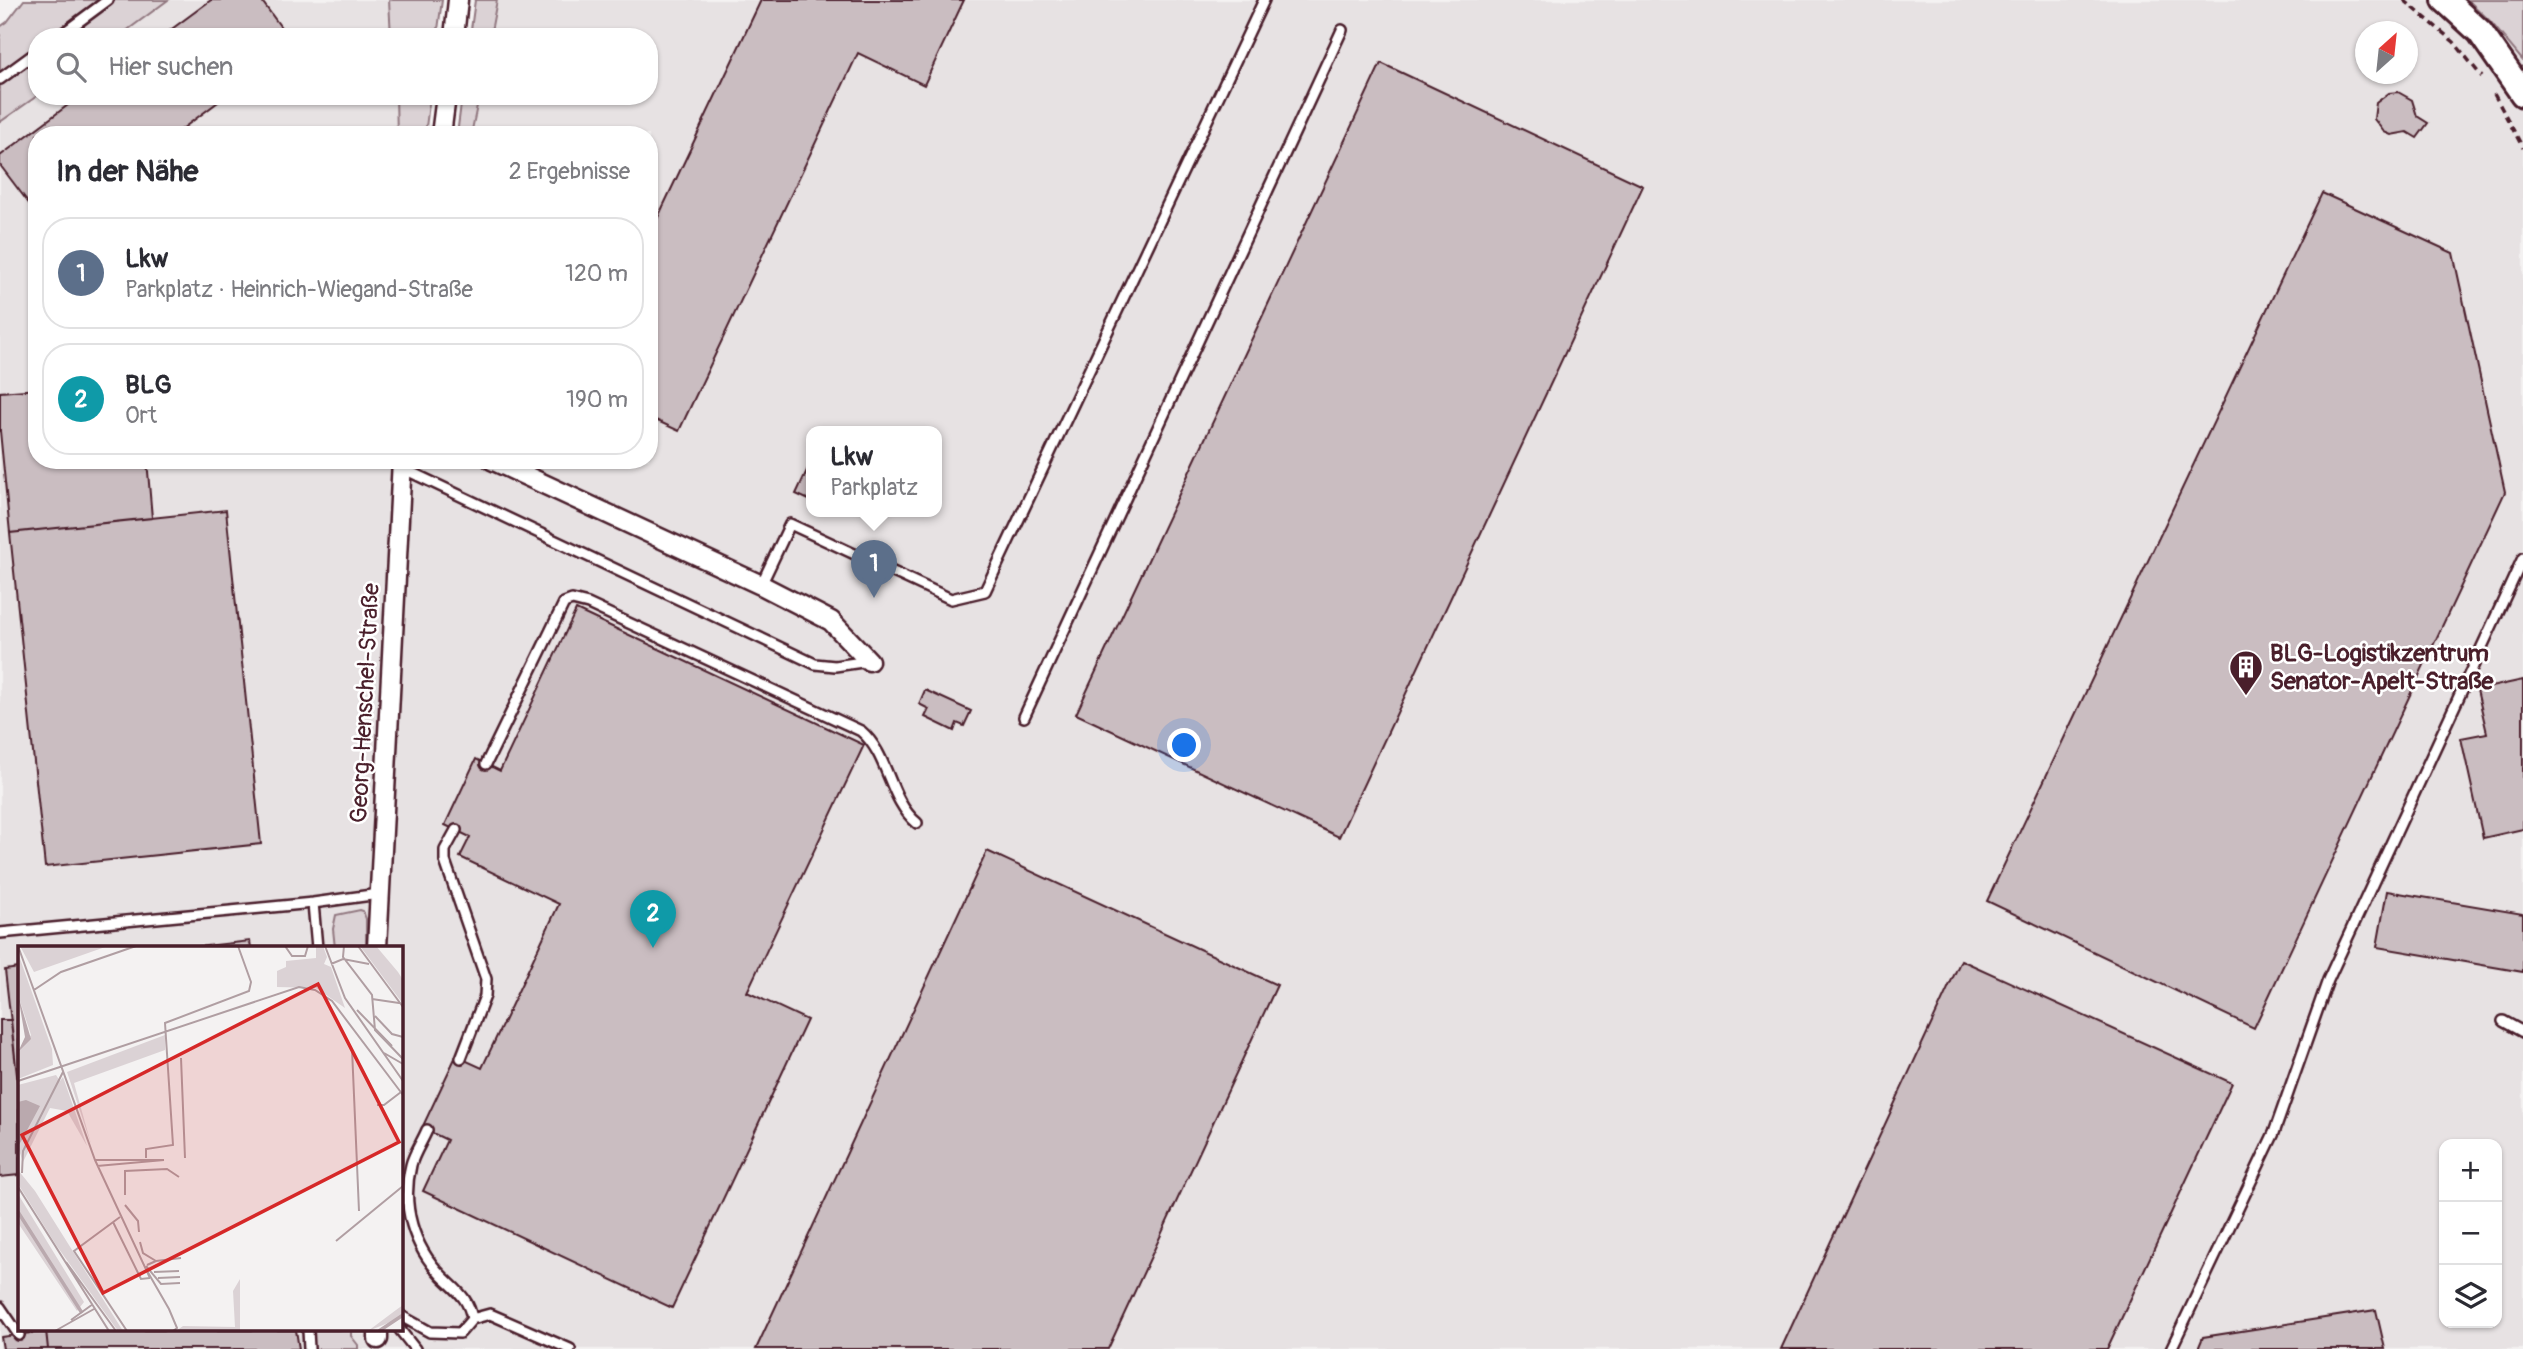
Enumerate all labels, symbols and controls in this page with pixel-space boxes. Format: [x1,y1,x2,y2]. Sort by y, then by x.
north arrow [2355,21,2418,84]
search box [28,28,658,105]
icon: search [52,48,90,86]
text: Hier suchen [108,51,233,83]
text: In der Nähe [56,153,198,190]
text: 2 Ergebnisse [509,157,630,186]
text: Lkw [125,243,168,275]
text: 1 [77,259,86,288]
text: 120 m [565,259,628,288]
text: Parkplatz · Heinrich-Wiegand-Straße [125,275,473,304]
text: BLG [125,369,172,401]
text: 2 [75,385,87,414]
text: 190 m [566,385,628,414]
text: Ort [125,401,157,430]
popup [806,426,942,517]
text: Lkw [830,441,873,473]
text: Parkplatz [830,473,918,502]
pin: 1 [851,540,897,598]
street label: Georg-Henschel-Straße [344,582,386,824]
place label: BLG-Logistikzentrum Senator-Apelt-Straße [2270,639,2495,696]
building icon: BLG-Logistikzentrum Senator-Apelt-Straße [2227,648,2265,697]
your location [1167,728,1201,762]
pin: 2 [630,890,676,948]
inset map [18,946,402,1332]
map controls [2439,1139,2502,1328]
button: + [2439,1139,2502,1202]
button: − [2439,1202,2502,1265]
button: layers [2439,1265,2502,1328]

